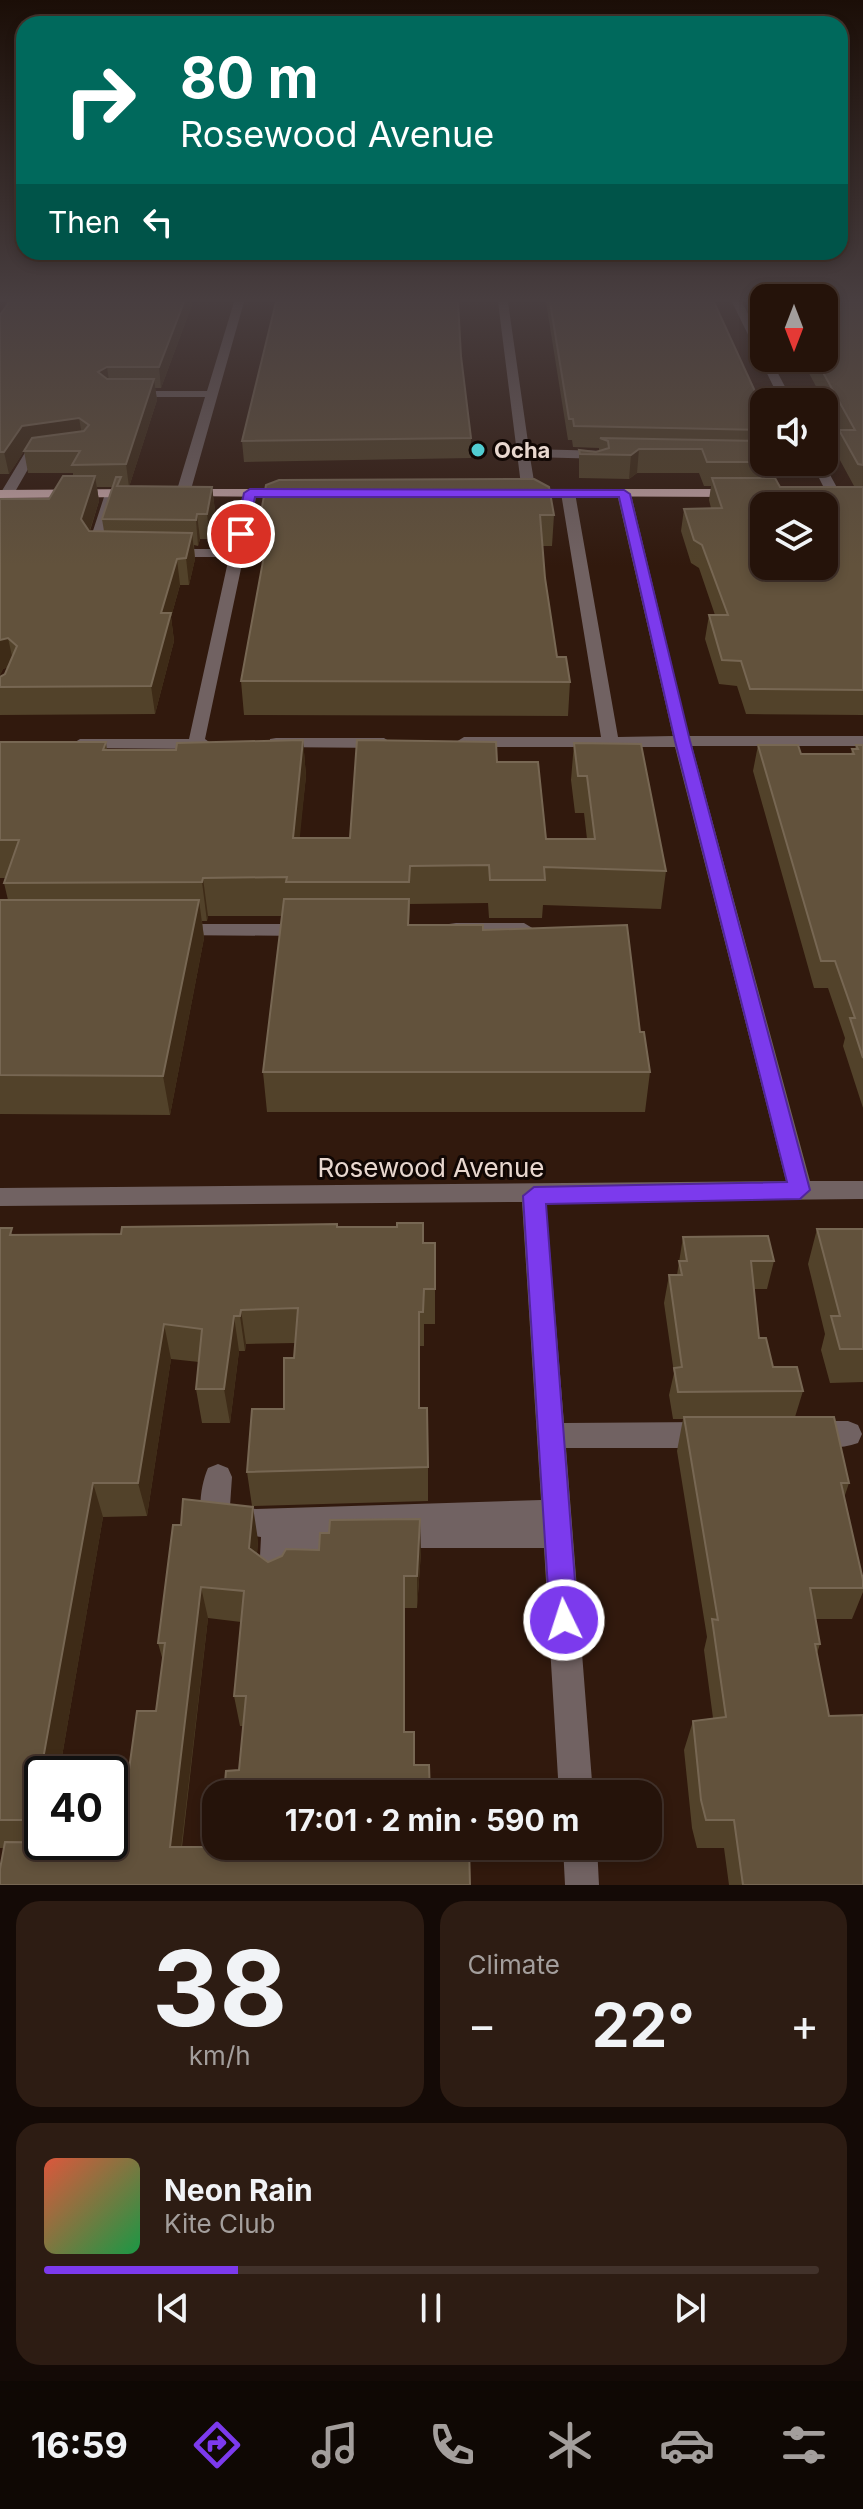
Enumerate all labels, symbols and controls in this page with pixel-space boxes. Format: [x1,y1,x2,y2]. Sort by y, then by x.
text: 80 m [180,44,319,112]
icon: right [48,48,152,152]
text: Rosewood Avenue [180,112,494,156]
icon: left [136,200,180,244]
text: Then [48,204,120,240]
north arrow [750,284,838,372]
map controls [750,284,838,580]
button: sound [750,388,838,476]
place label: Ocha [494,437,550,463]
marker: Ocha [469,441,487,459]
button: layers [750,492,838,580]
pin [207,500,275,568]
icon: arrive [219,512,263,556]
street label: Rosewood Avenue [318,1152,544,1183]
position arrow [522,1578,606,1662]
speed limit sign: 40 [24,1756,128,1860]
text: 17:01 · 2 min · 590 m [285,1802,579,1838]
text: 38 [152,1925,287,2051]
text: Climate [468,1949,560,1980]
text: 22° [592,1989,695,2061]
text: − [468,1998,497,2052]
text: + [790,1998,819,2052]
text: km/h [189,2040,251,2071]
text: Neon Rain [164,2172,313,2208]
text: Kite Club [164,2208,275,2239]
icon: previous [151,2286,195,2330]
icon: pause [409,2286,453,2330]
icon: next [668,2286,712,2330]
icon: directions [189,2417,245,2473]
icon: music [307,2417,363,2473]
icon: phone [424,2417,480,2473]
icon: climate [542,2417,598,2473]
icon: car [659,2417,715,2473]
icon: filters [776,2417,832,2473]
text: 16:59 [31,2423,128,2467]

